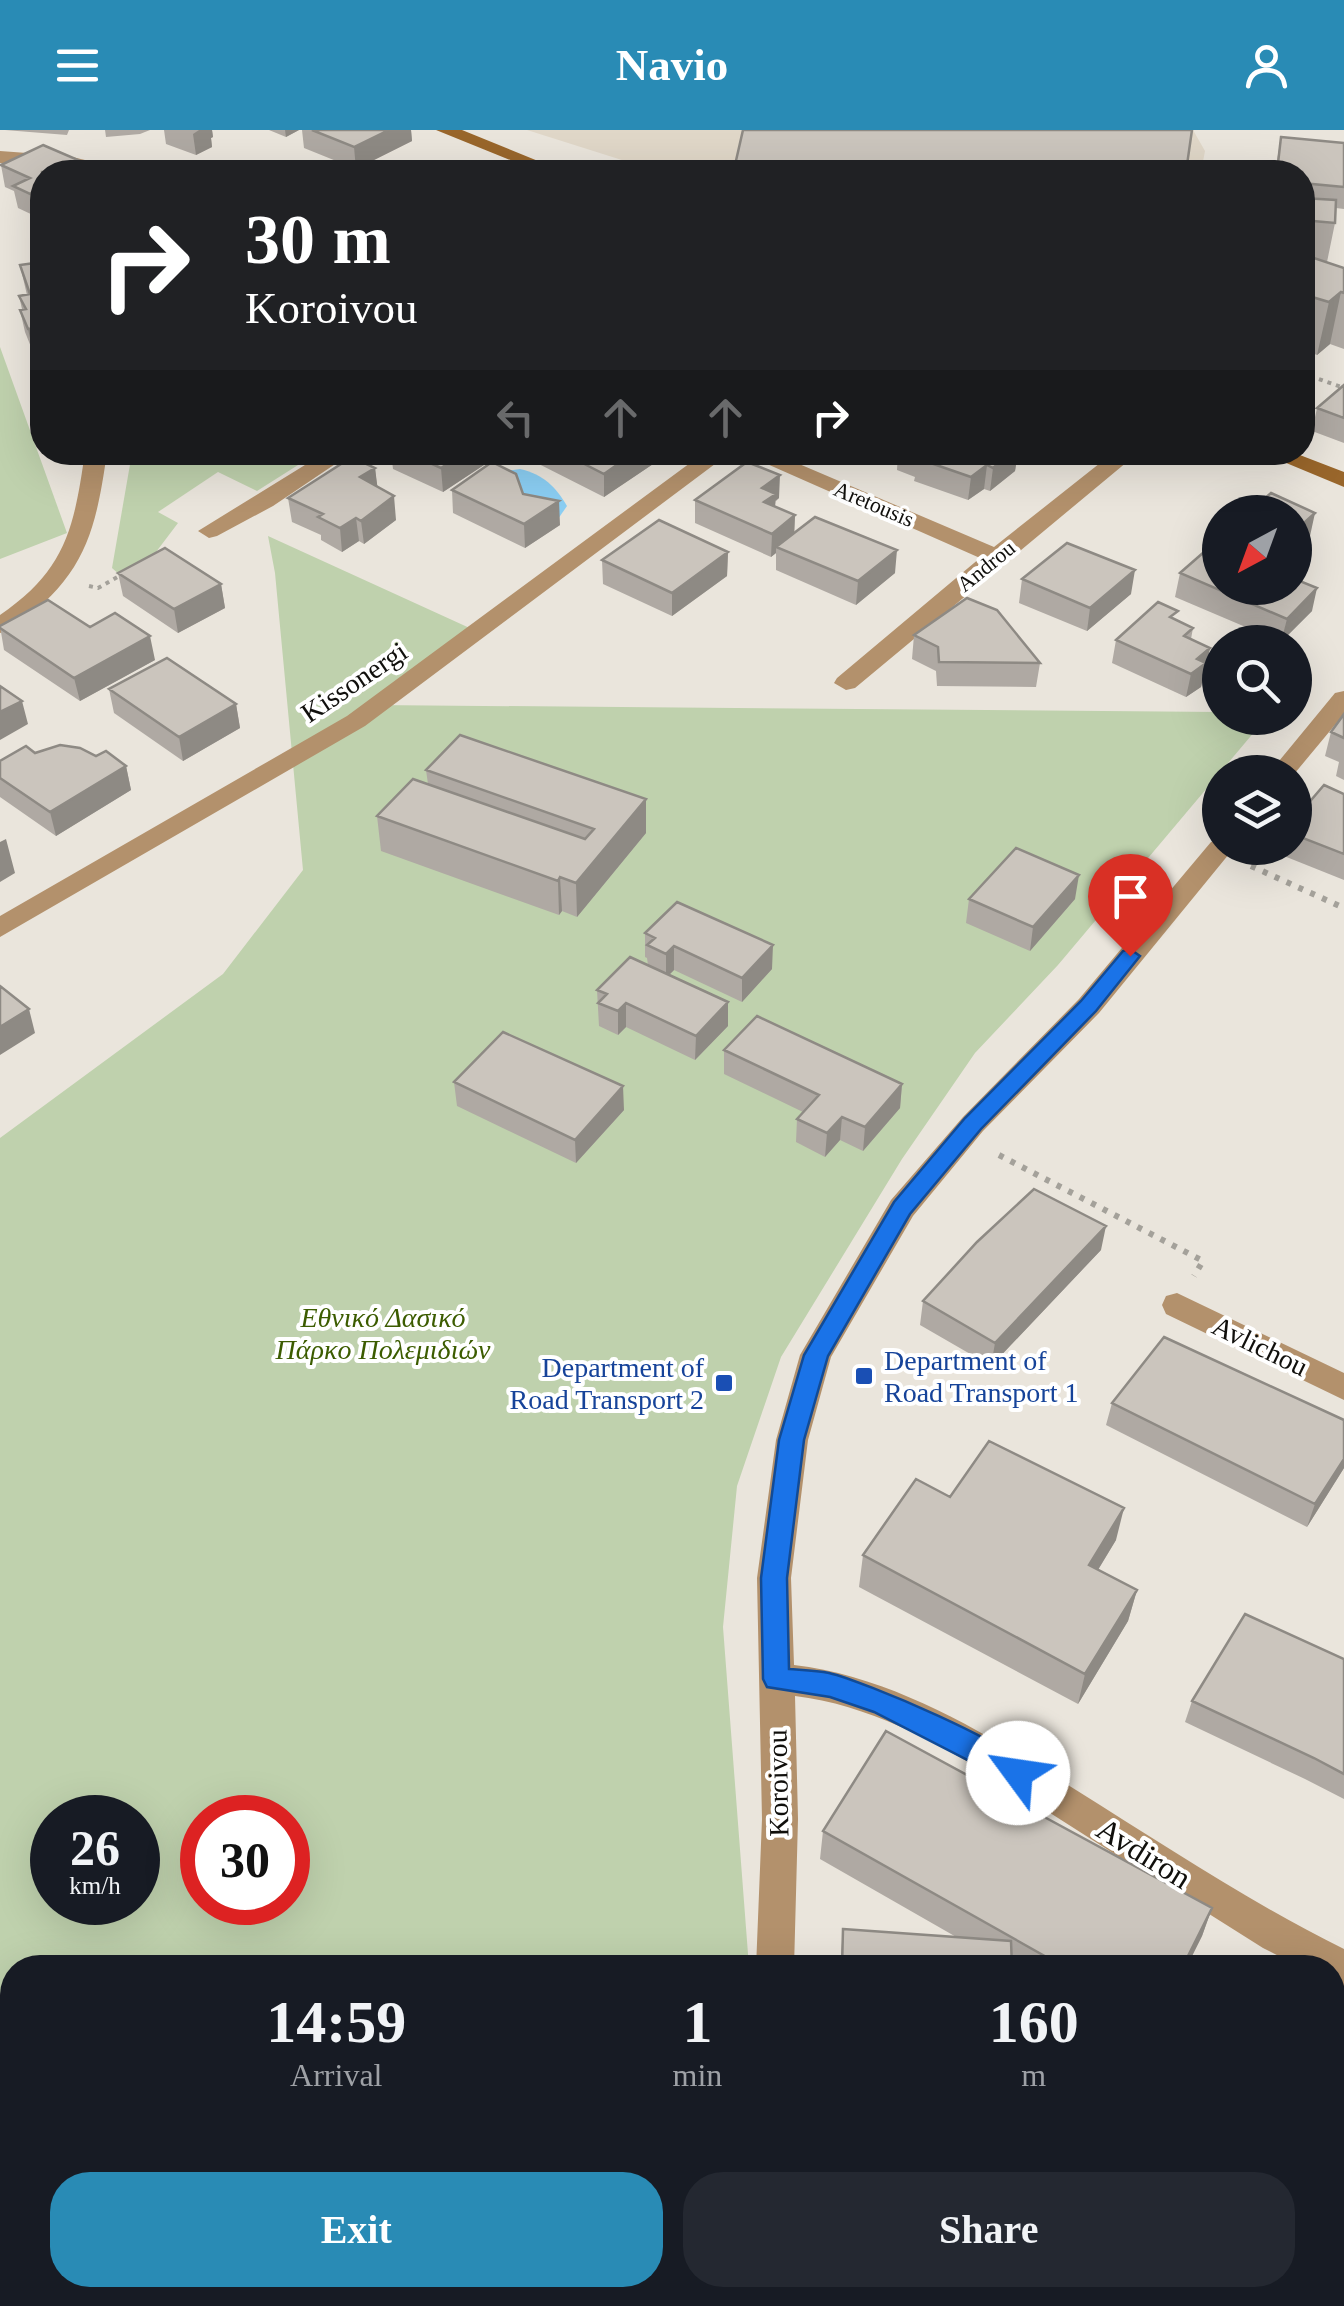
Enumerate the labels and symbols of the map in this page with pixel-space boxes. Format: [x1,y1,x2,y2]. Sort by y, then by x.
street label: Aretousis [830,476,918,532]
north arrow [1202,495,1312,605]
street label: Androu [952,535,1020,597]
street label: Kissonergi [295,635,413,729]
pin [1088,854,1173,957]
park label: Εθνικό Δασικό Πάρκο Πολεμιδιών [275,1302,491,1365]
street label: Avlichou [1207,1310,1313,1382]
place label: Department of Road Transport 1 [884,1345,1078,1408]
place label: Department of Road Transport 2 [510,1352,705,1415]
marker: Department of Road Transport 1 [853,1365,875,1387]
marker: Department of Road Transport 2 [713,1372,735,1394]
position arrow [966,1721,1070,1825]
street label: Koroivou [762,1729,794,1837]
speed limit sign: 30 [180,1795,310,1925]
street label: Avdiron [1090,1810,1198,1896]

